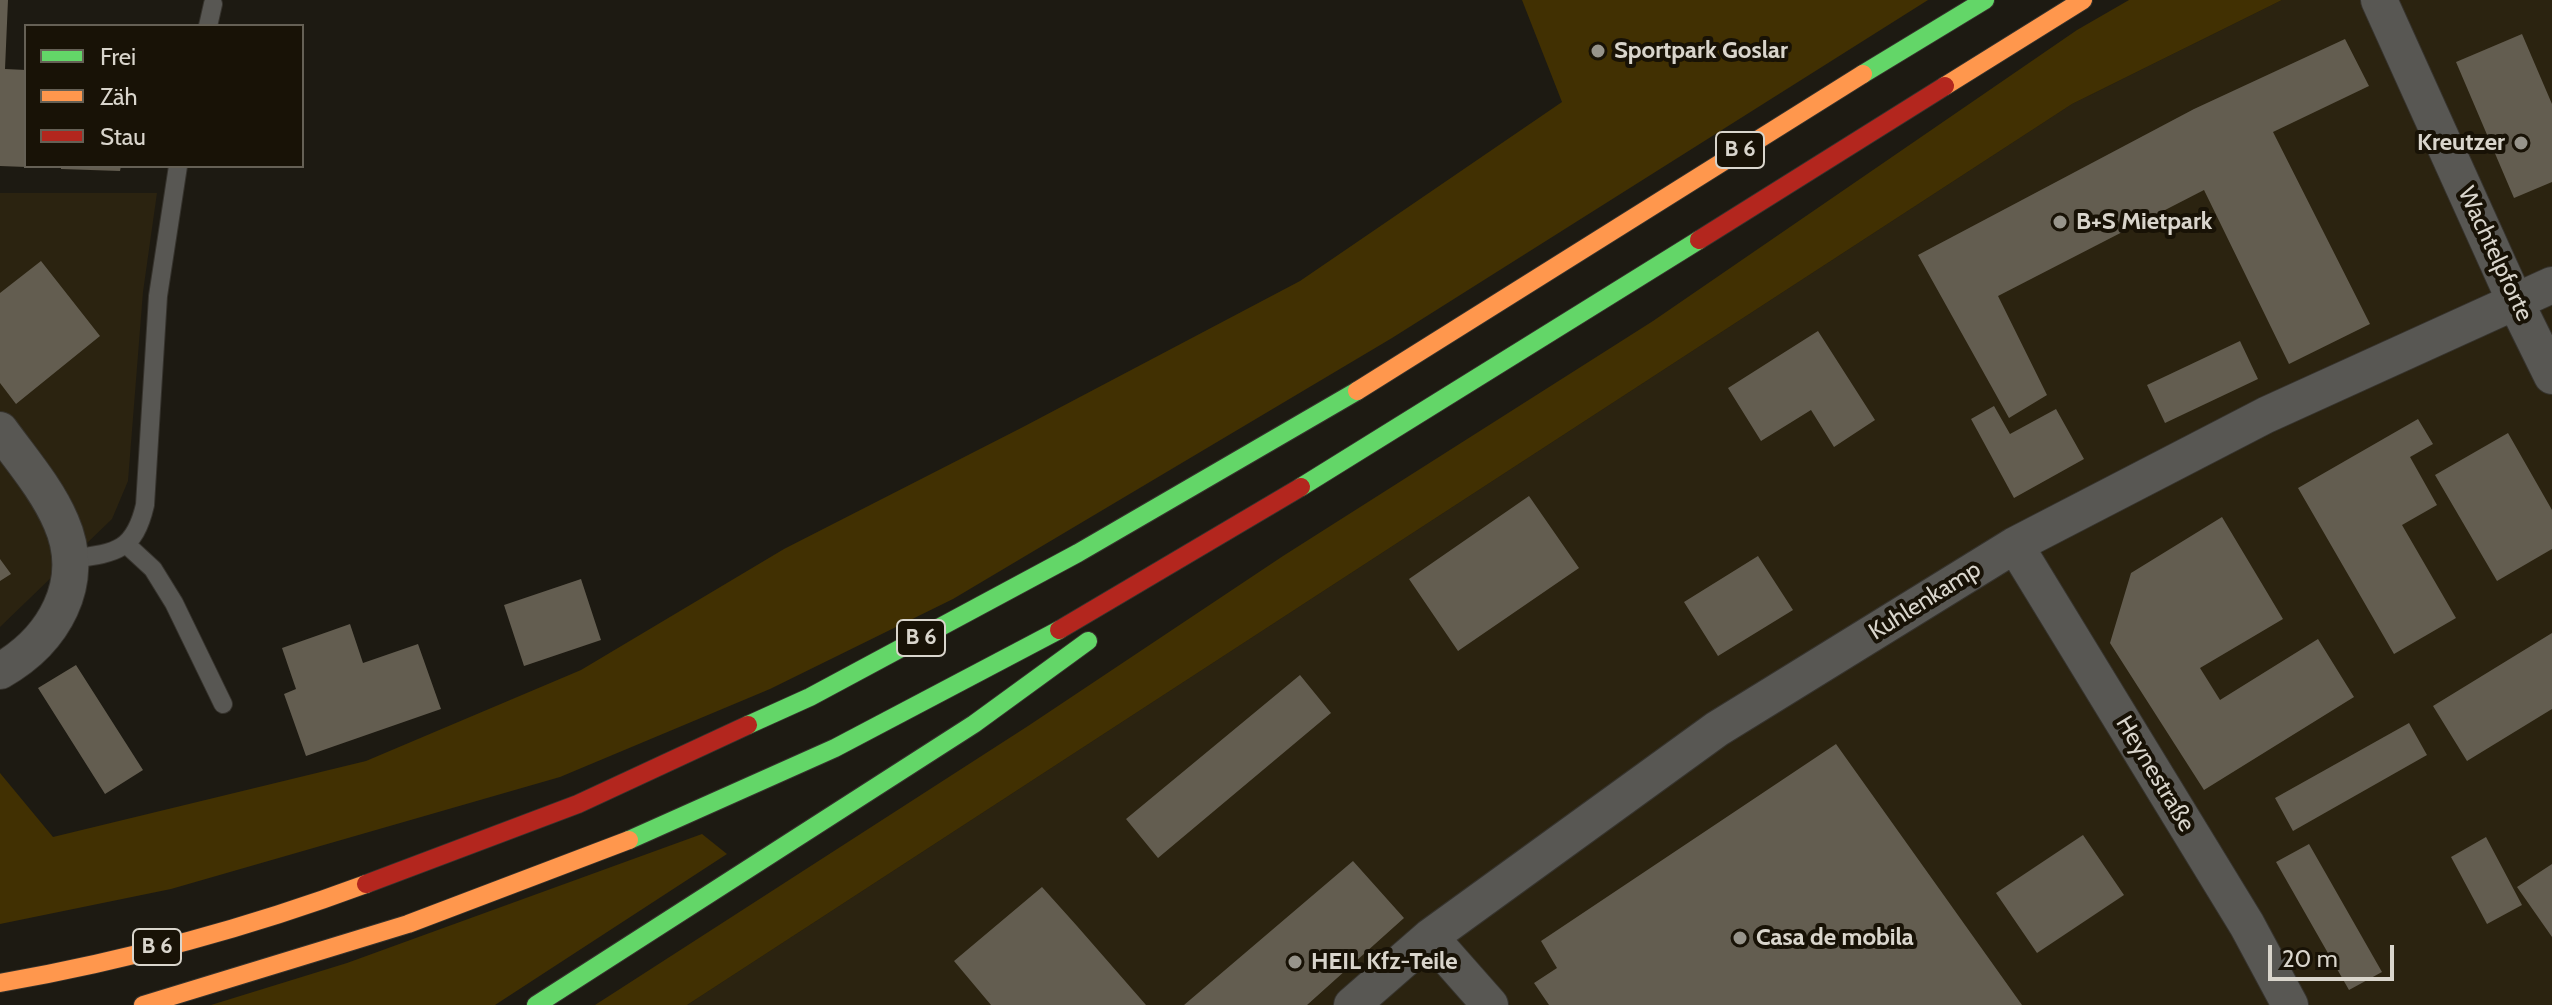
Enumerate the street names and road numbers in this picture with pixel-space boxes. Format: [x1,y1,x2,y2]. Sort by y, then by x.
road number: B 6 [1716,132,1764,168]
street label: Wachtelpforte [2451,182,2539,326]
street label: Kuhlenkamp [1864,555,1986,647]
road number: B 6 [897,620,945,656]
street label: Heynestraße [2109,711,2201,837]
road number: B 6 [133,929,181,965]

